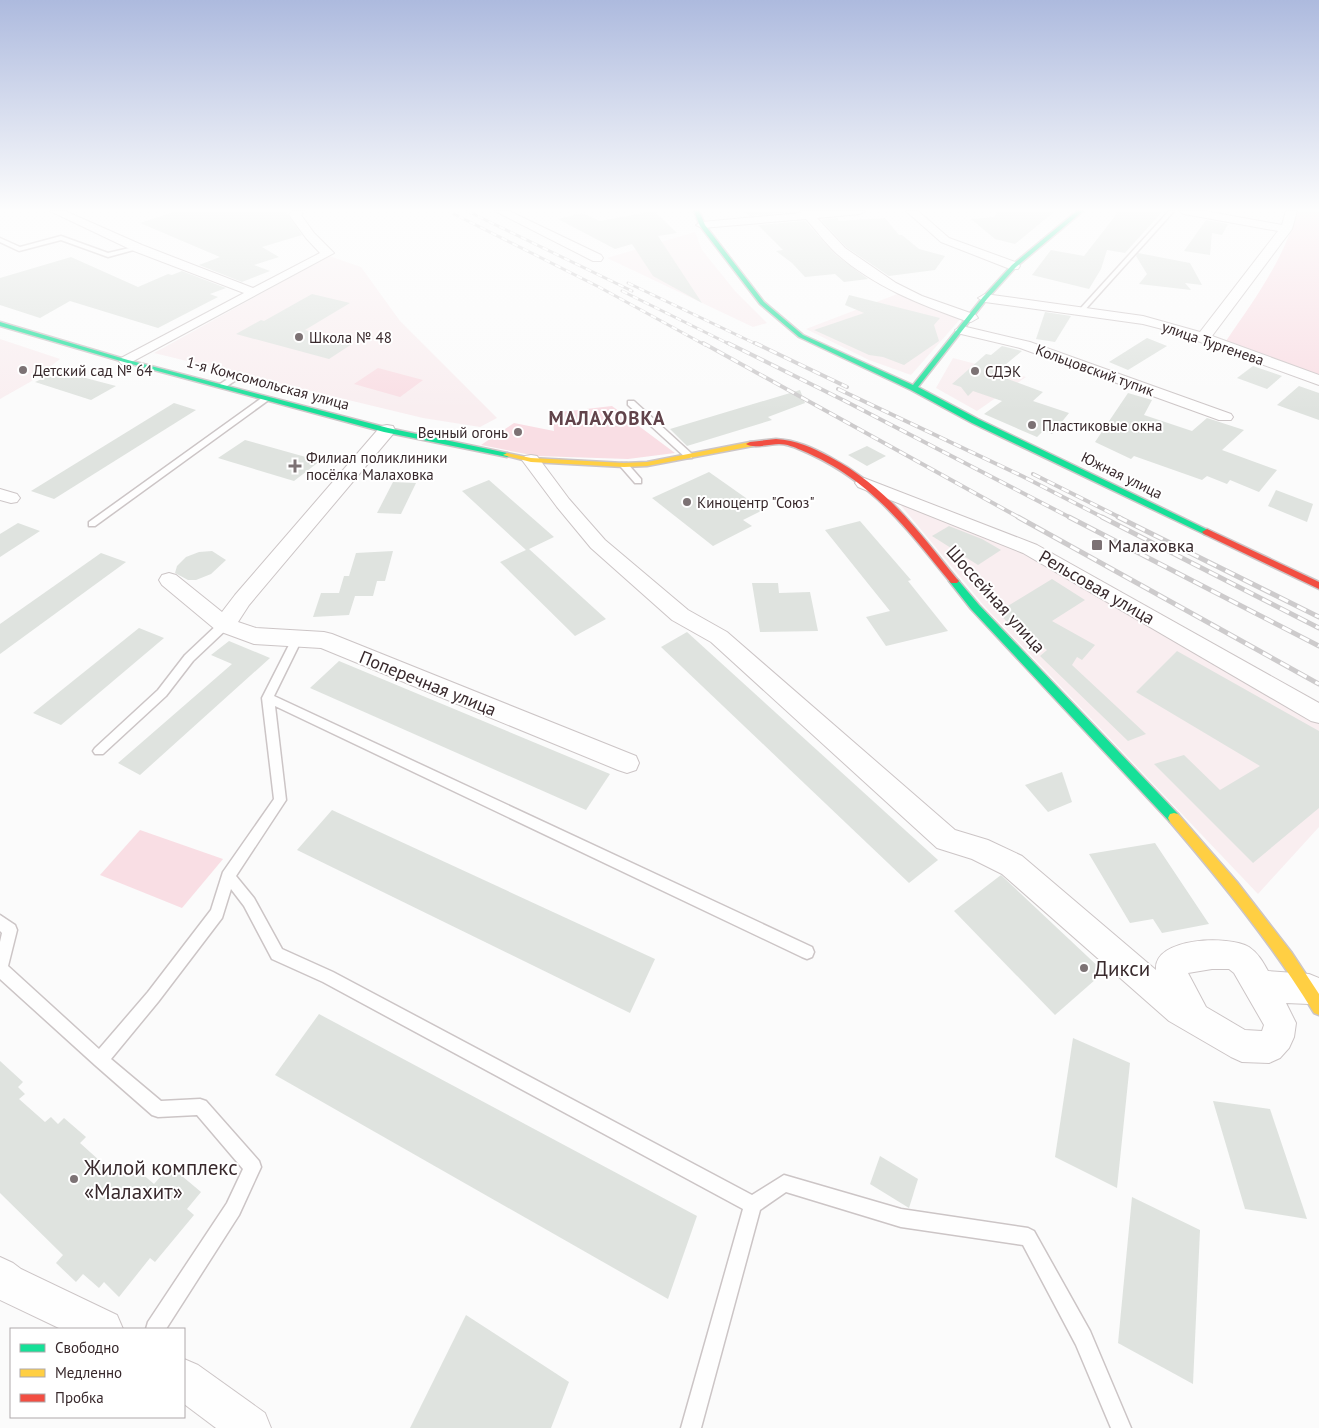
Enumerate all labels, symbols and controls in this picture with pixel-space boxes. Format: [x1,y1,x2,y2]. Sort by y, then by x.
street label: улица Тургенева [1159,317,1267,369]
place label: Школа № 48 [309,328,392,347]
marker: Школа № 48 [293,331,305,343]
street label: Кольцовский тупик [1033,340,1158,401]
street label: 1-я Комсомольская улица [185,352,351,414]
place label: Детский сад № 64 [33,361,152,380]
place label: СДЭК [985,362,1021,381]
marker: Детский сад № 64 [17,364,29,376]
marker: СДЭК [969,365,981,377]
district label: МАЛАХОВКА [548,406,666,430]
place label: Пластиковые окна [1042,416,1162,435]
marker: Пластиковые окна [1026,419,1038,431]
place label: Вечный огонь [418,423,508,442]
marker: Вечный огонь [512,426,524,438]
street label: Южная улица [1078,447,1166,503]
place label: Филиал поликлиники посёлка Малаховка [306,448,447,484]
marker: Филиал поликлиники посёлка Малаховка [288,459,302,473]
place label: Киноцентр "Союз" [697,493,814,512]
marker: Киноцентр "Союз" [681,496,693,508]
place label: Малаховка [1108,534,1194,557]
marker: Малаховка [1090,538,1104,552]
street label: Шоссейная улица [941,540,1051,658]
street label: Рельсовая улица [1035,545,1159,629]
street label: Поперечная улица [356,645,500,721]
place label: Дикси [1094,955,1150,982]
marker: Дикси [1078,962,1090,974]
place label: Жилой комплекс «Малахит» [83,1154,238,1205]
marker: Жилой комплекс «Малахит» [68,1173,80,1185]
legend [10,1328,185,1418]
text: Свободно [55,1338,119,1357]
text: Медленно [55,1363,122,1382]
text: Пробка [55,1388,104,1407]

